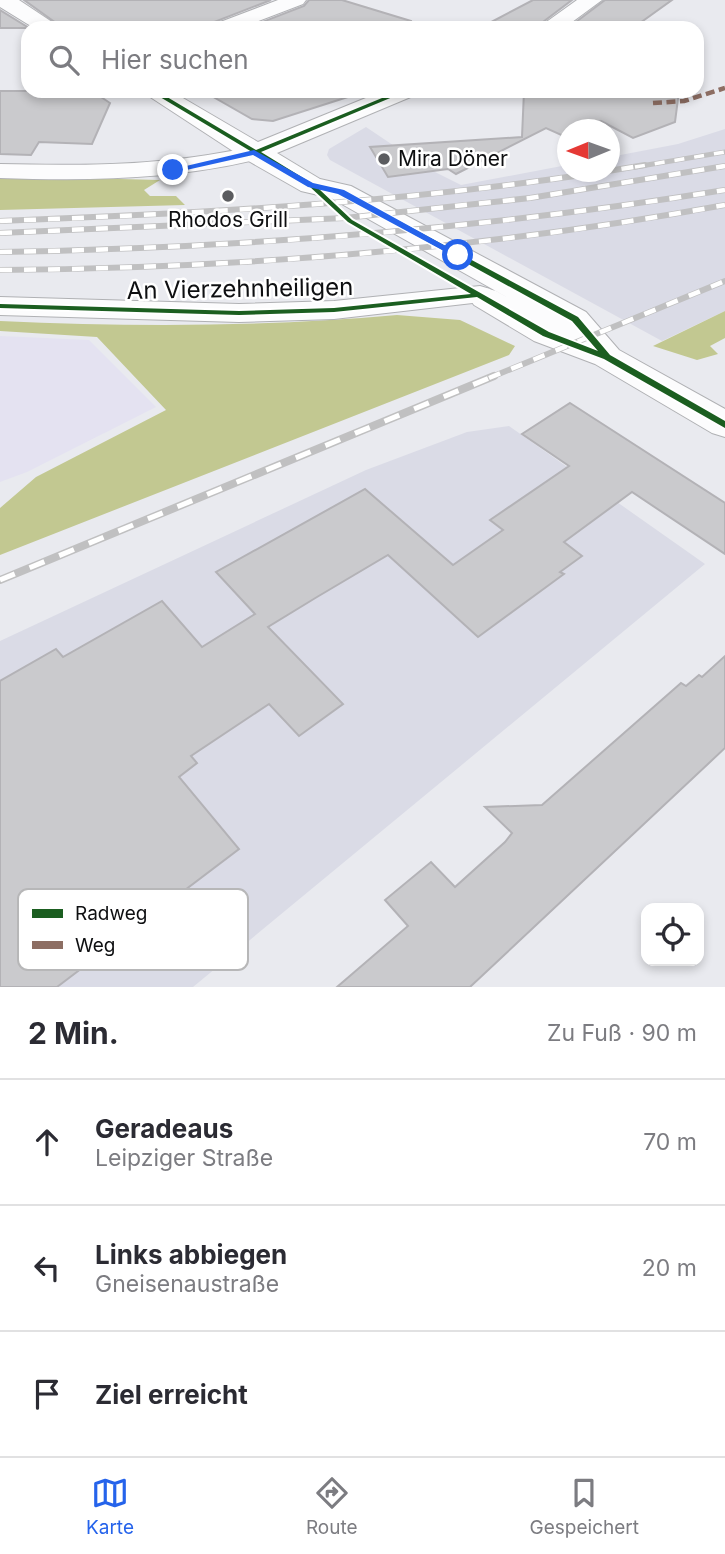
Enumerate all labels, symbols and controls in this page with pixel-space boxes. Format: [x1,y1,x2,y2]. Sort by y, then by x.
search box [21,21,704,98]
icon: search [45,41,83,79]
text: Hier suchen [101,44,249,75]
north arrow [557,119,620,182]
place label: Mira Döner [398,146,508,171]
marker: Mira Döner [376,151,392,167]
route end [157,154,188,185]
marker: Rhodos Grill [220,188,236,204]
place label: Rhodos Grill [168,207,288,232]
route start [442,239,473,270]
street label: An Vierzehnheiligen [126,272,354,305]
legend [18,889,248,970]
text: Radweg [75,902,147,925]
map controls [641,903,704,966]
button: locate [641,903,704,966]
text: Weg [75,934,116,957]
text: 2 Min. [28,1015,119,1051]
text: Zu Fuß · 90 m [547,1019,697,1047]
text: Geradeaus [95,1113,233,1144]
icon: ahead [28,1123,66,1161]
text: 70 m [643,1128,697,1156]
text: Leipziger Straße [95,1144,273,1172]
text: Links abbiegen [95,1239,287,1270]
icon: left [28,1249,66,1287]
text: 20 m [642,1254,697,1282]
text: Gneisenaustraße [95,1270,279,1298]
icon: arrive [28,1375,66,1413]
text: Ziel erreicht [95,1379,248,1410]
tab: Karte [86,1474,134,1539]
tab: Route [306,1474,358,1539]
tab: Gespeichert [530,1474,639,1539]

